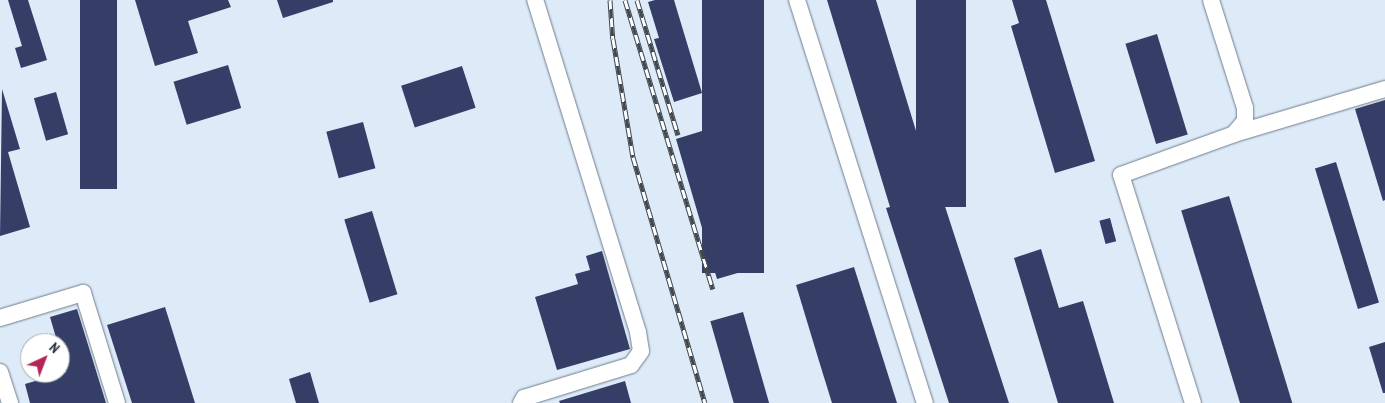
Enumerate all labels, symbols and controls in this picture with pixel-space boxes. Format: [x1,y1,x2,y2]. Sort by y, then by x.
north arrow [20,333,70,383]
text: N [46,339,63,357]

